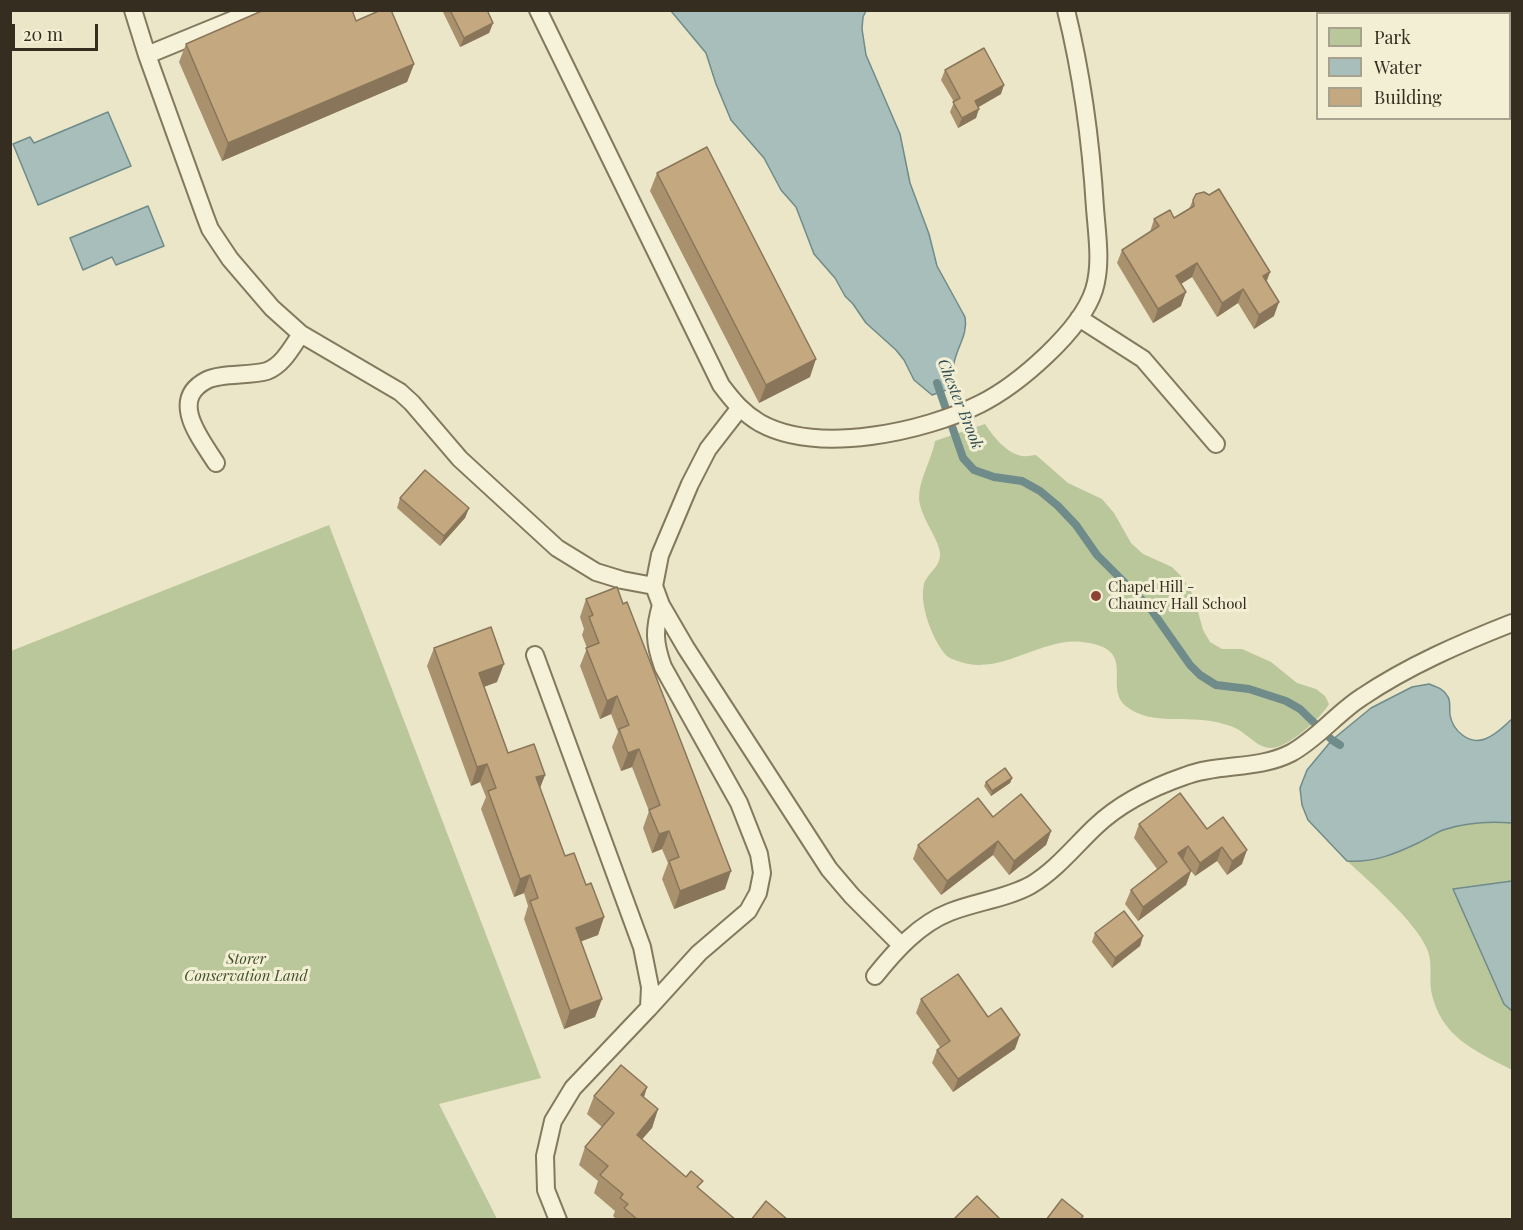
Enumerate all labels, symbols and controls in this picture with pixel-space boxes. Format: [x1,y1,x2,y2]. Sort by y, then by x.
scale bar [15,12,100,50]
legend [1316,12,1511,120]
text: 20 m [23,22,63,46]
text: Park [1374,25,1411,49]
text: Water [1374,55,1422,79]
text: Building [1374,85,1442,109]
water label: Chester Brook [933,356,987,452]
place label: Chapel Hill - Chauncy Hall School [1108,578,1247,613]
marker: Chapel Hill - Chauncy Hall School [1089,589,1103,603]
park label: Storer Conservation Land [184,950,308,985]

